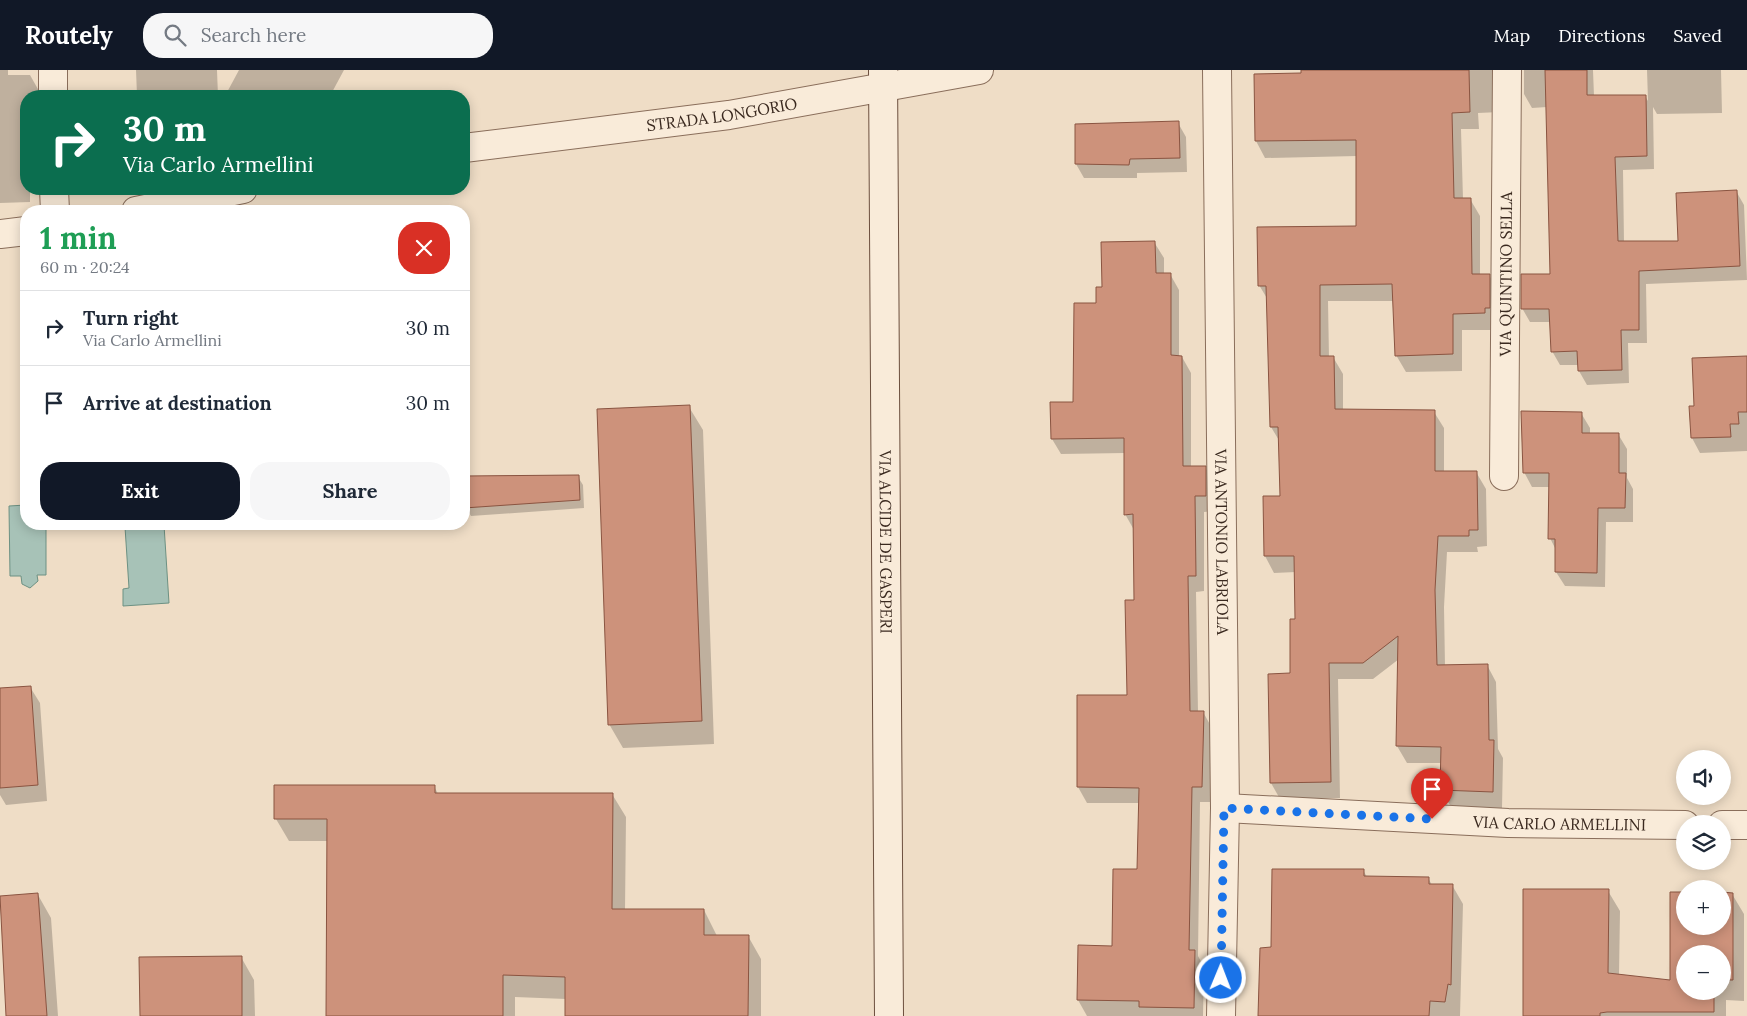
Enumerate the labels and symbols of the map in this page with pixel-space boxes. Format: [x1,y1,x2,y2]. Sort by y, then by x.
street label: STRADA LONGORIO [645,93,799,135]
street label: VIA QUINTINO SELLA [1495,191,1516,358]
street label: VIA ANTONIO LABRIOLA [1211,448,1233,636]
street label: VIA ALCIDE DE GASPERI [875,449,897,634]
pin [1411,768,1453,819]
street label: VIA CARLO ARMELLINI [1471,811,1646,835]
position arrow [1194,951,1246,1003]

